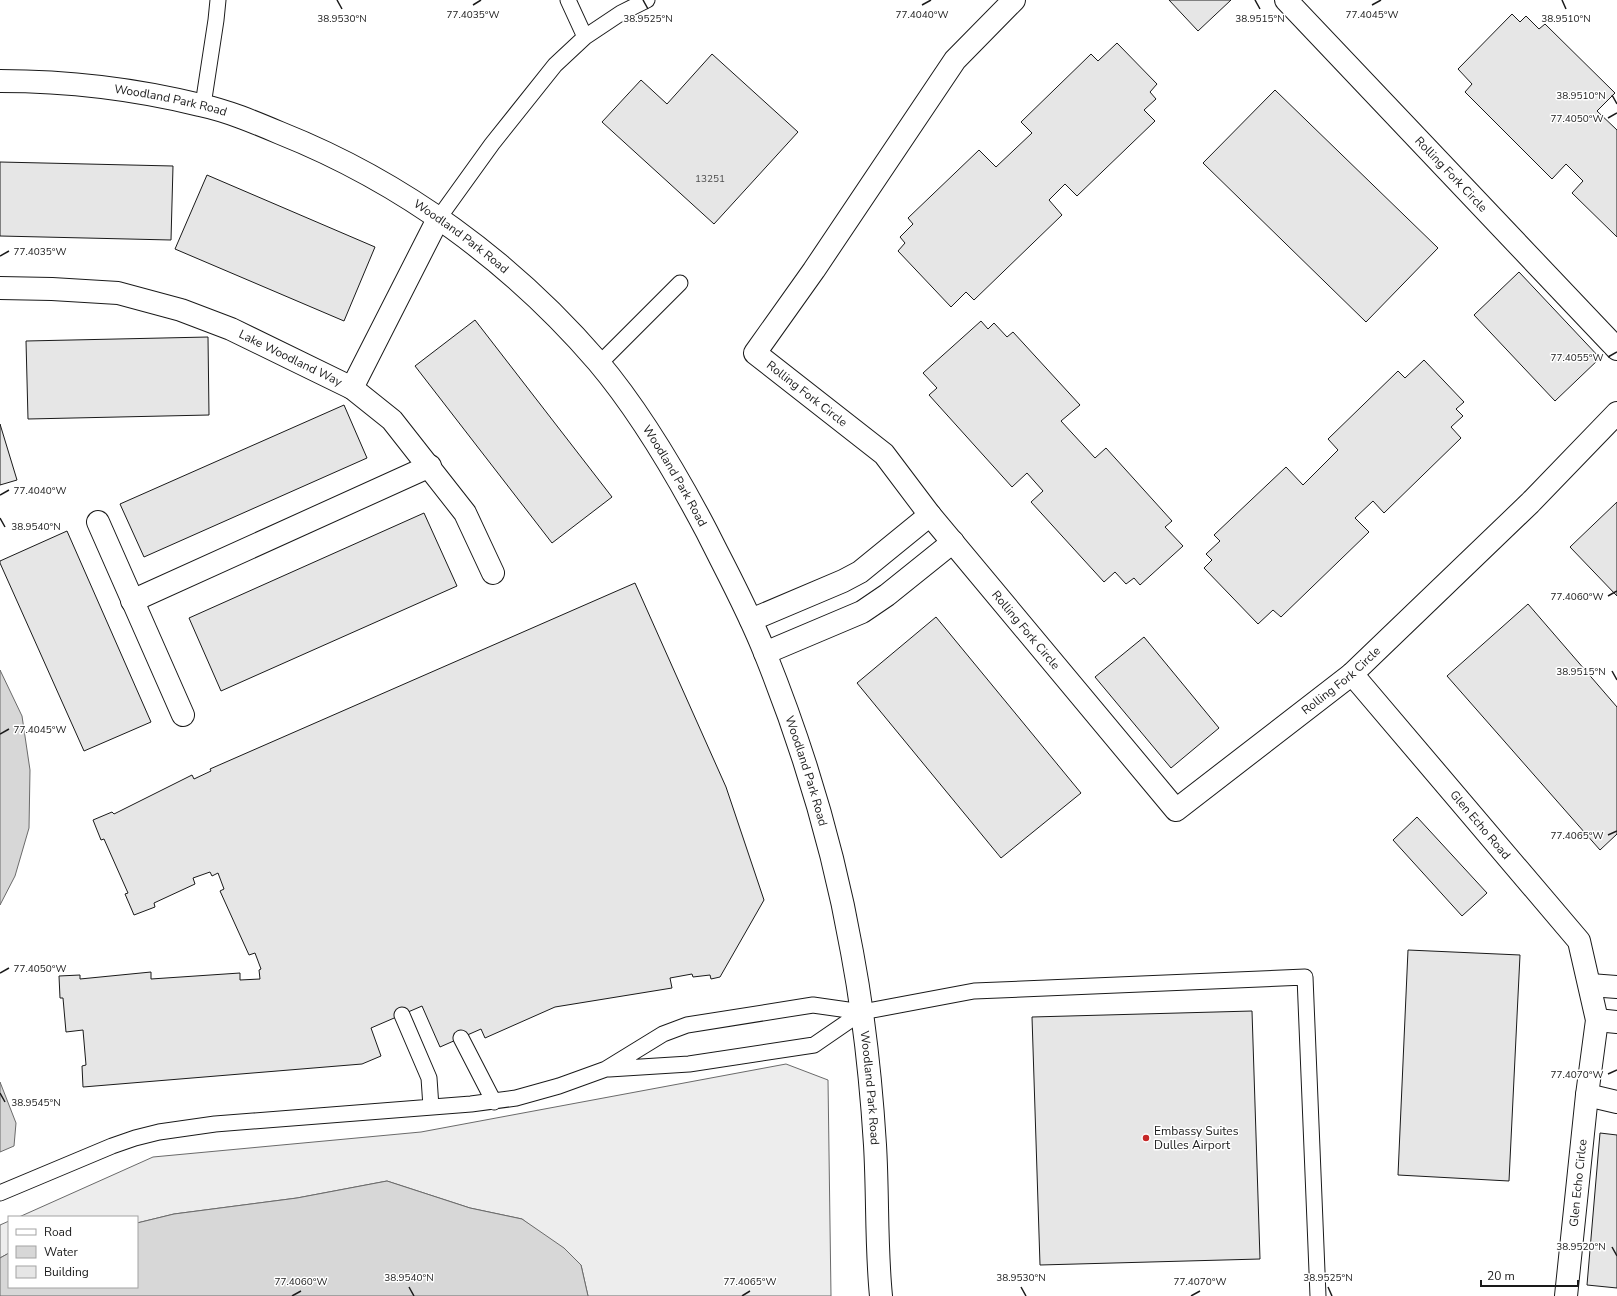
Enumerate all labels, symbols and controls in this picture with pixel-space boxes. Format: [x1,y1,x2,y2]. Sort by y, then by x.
text: 77.4035°W [446,8,500,22]
text: 77.4040°W [895,8,949,22]
text: 77.4045°W [1345,8,1399,22]
text: 38.9530°N [317,12,367,26]
text: 38.9525°N [623,12,673,26]
text: 38.9515°N [1235,12,1285,26]
text: 38.9510°N [1541,12,1591,26]
street label: Woodland Park Road [113,81,229,120]
text: 38.9510°N [1556,89,1606,103]
text: 77.4050°W [1550,112,1604,126]
street label: Rolling Fork Circle [1411,133,1491,215]
house number: 13251 [695,172,725,186]
street label: Woodland Park Road [410,196,512,277]
text: 77.4035°W [13,245,67,259]
street label: Lake Woodland Way [236,326,345,390]
text: 77.4055°W [1550,351,1604,365]
street label: Rolling Fork Circle [763,357,851,430]
street label: Woodland Park Road [639,422,711,529]
text: 77.4040°W [13,484,67,498]
text: 38.9540°N [11,520,61,534]
street label: Rolling Fork Circle [988,587,1064,673]
text: 77.4060°W [1550,590,1604,604]
street label: Rolling Fork Circle [1298,643,1384,718]
text: 38.9515°N [1556,665,1606,679]
street label: Woodland Park Road [781,714,831,828]
text: 77.4045°W [13,723,67,737]
street label: Glen Echo Road [1446,787,1514,863]
text: 77.4065°W [1550,829,1604,843]
text: 77.4050°W [13,962,67,976]
street label: Woodland Park Road [856,1030,883,1146]
text: 77.4070°W [1550,1068,1604,1082]
text: 38.9545°N [11,1096,61,1110]
place label: Embassy Suites Dulles Airport [1154,1123,1239,1153]
marker: Embassy Suites Dulles Airport [1141,1133,1151,1143]
street label: Glen Echo Cirlce [1565,1138,1591,1228]
legend [8,1216,138,1288]
text: Road [44,1224,72,1240]
text: 38.9520°N [1556,1240,1606,1254]
text: Water [44,1244,78,1260]
scale bar [1481,1262,1578,1288]
text: Building [44,1264,89,1280]
text: 20 m [1487,1268,1515,1284]
text: 38.9540°N [384,1271,434,1285]
text: 38.9530°N [996,1271,1046,1285]
text: 38.9525°N [1303,1271,1353,1285]
text: 77.4060°W [274,1275,328,1289]
text: 77.4065°W [723,1275,777,1289]
text: 77.4070°W [1173,1275,1227,1289]

